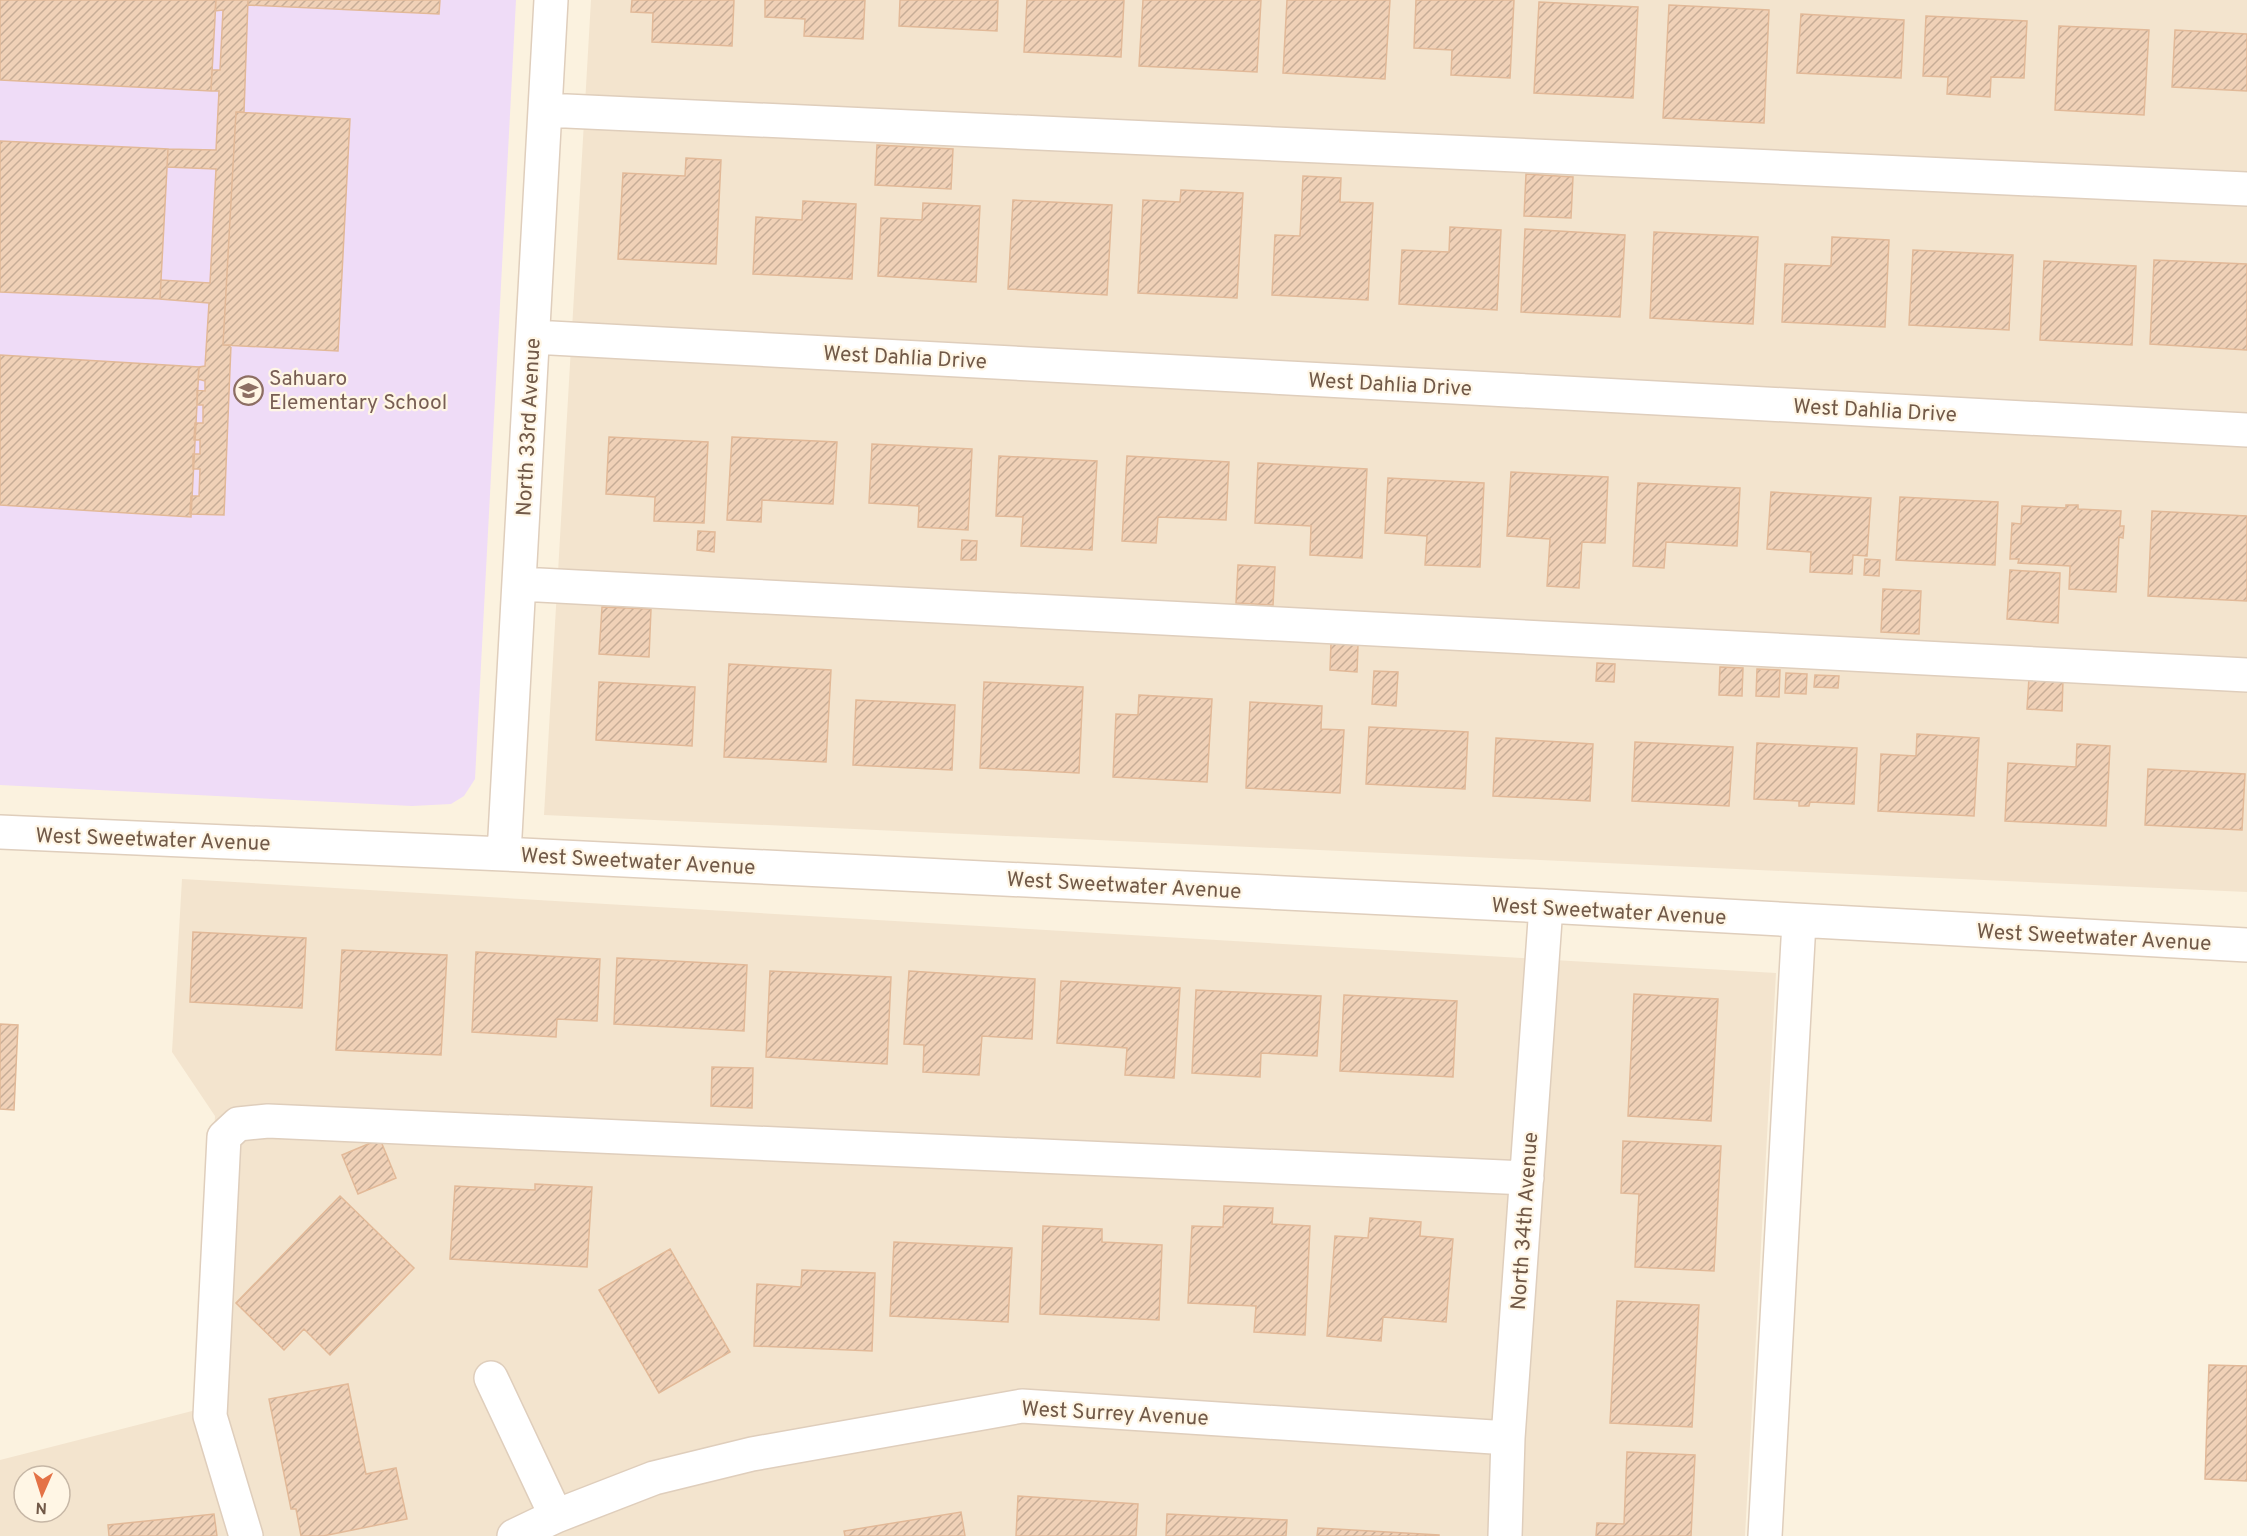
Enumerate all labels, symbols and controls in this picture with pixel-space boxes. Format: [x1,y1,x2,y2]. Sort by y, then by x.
street label: North 33rd Avenue [511,337,548,517]
street label: West Dahlia Drive [822,341,988,376]
place label: Sahuaro Elementary School [269,366,447,417]
street label: West Dahlia Drive [1307,368,1473,403]
school or university icon: Sahuaro Elementary School [232,374,264,406]
street label: West Dahlia Drive [1792,394,1958,429]
street label: West Sweetwater Avenue [35,823,271,858]
street label: West Sweetwater Avenue [520,843,756,882]
street label: West Sweetwater Avenue [1006,867,1242,906]
street label: West Sweetwater Avenue [1491,893,1727,932]
street label: West Sweetwater Avenue [1976,919,2212,958]
street label: North 34th Avenue [1506,1131,1545,1311]
street label: West Surrey Avenue [1021,1396,1209,1433]
north arrow [12,1464,72,1524]
text: N [35,1497,48,1517]

